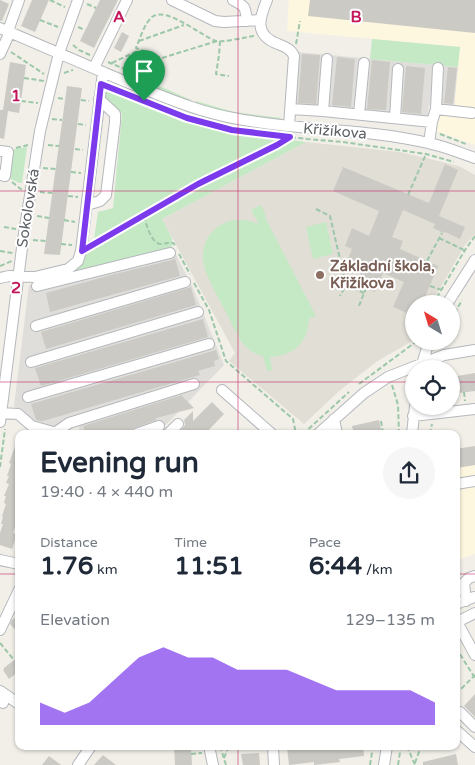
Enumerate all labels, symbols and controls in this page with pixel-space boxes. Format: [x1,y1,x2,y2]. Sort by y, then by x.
text: A [113,7,125,27]
text: B [350,7,362,27]
pin [123,50,165,101]
icon: arrive [130,57,158,85]
text: 1 [11,86,21,106]
street label: Křižíkova [302,119,368,143]
street label: Sokolovská [13,167,43,249]
place label: Základní škola, Křižíkova [330,257,435,292]
marker: Základní škola, Křižíkova [314,269,326,281]
text: 2 [11,278,21,298]
north arrow [405,295,460,350]
map controls [405,295,460,415]
button: locate [405,360,460,415]
text: Evening run [40,446,199,480]
button: share [383,447,435,499]
text: 19:40 · 4 × 440 m [40,482,173,502]
text: Distance [40,534,98,551]
text: Time [174,534,207,551]
text: Pace [309,534,341,551]
text: 1.76 [40,551,93,581]
text: 11:51 [174,551,244,581]
text: 6:44 [309,551,362,581]
text: km [93,561,117,578]
text: /km [362,561,393,578]
text: Elevation [40,610,110,630]
text: 129–135 m [345,610,435,630]

